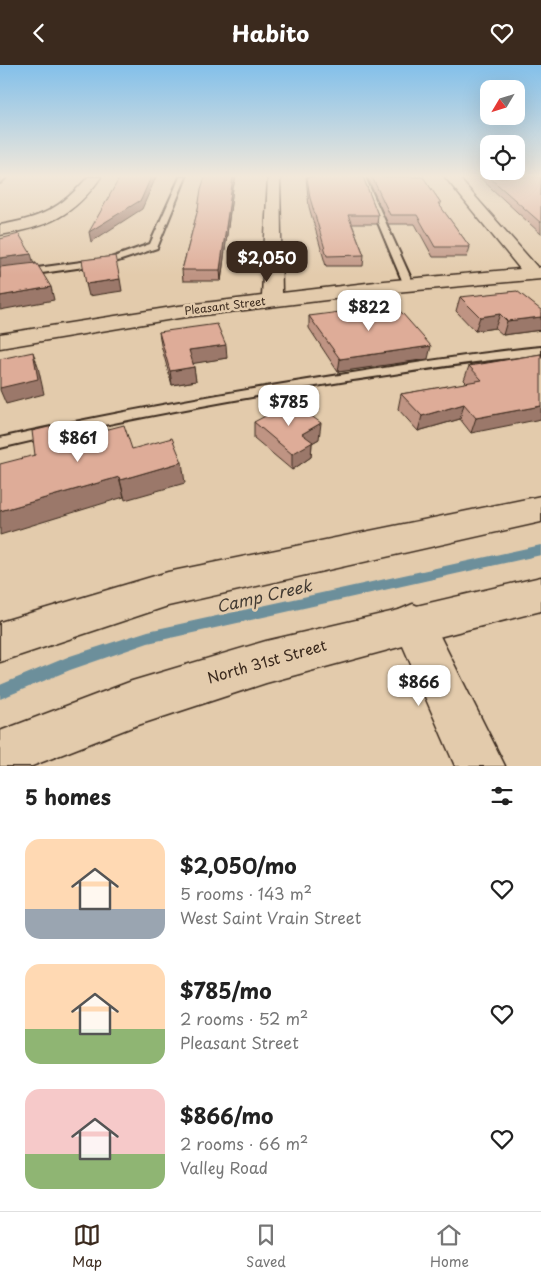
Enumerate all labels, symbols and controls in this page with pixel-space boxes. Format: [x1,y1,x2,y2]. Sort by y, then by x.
text: Habito [232,16,309,49]
icon: back [25,19,53,47]
icon: heart [488,19,516,47]
north arrow [480,80,525,125]
map controls [480,80,525,180]
button: locate [480,135,525,180]
pin: $2,050 [226,241,308,283]
text: $2,050 [238,245,296,269]
pin: $822 [339,289,399,332]
street label: Pleasant Street [183,292,267,319]
text: $822 [348,294,390,318]
pin: $785 [259,385,319,427]
text: $785 [269,389,309,413]
pin: $861 [48,421,108,463]
text: $861 [59,425,97,449]
water label: Camp Creek [214,572,315,618]
street label: North 31st Street [204,632,329,689]
pin: $866 [389,665,449,707]
text: $866 [399,669,439,693]
text: 5 homes [25,780,111,812]
icon: filters [488,782,516,810]
text: $2,050/mo [180,849,297,881]
icon: home [65,859,125,919]
icon: heart [488,875,516,903]
text: 5 rooms · 143 m² [180,881,312,905]
text: West Saint Vrain Street [180,905,361,929]
text: $785/mo [180,974,272,1006]
icon: home [65,984,125,1044]
icon: heart [488,1000,516,1028]
text: 2 rooms · 52 m² [180,1006,308,1030]
text: Pleasant Street [180,1030,299,1054]
text: $866/mo [180,1099,273,1131]
icon: home [65,1109,125,1169]
icon: heart [488,1125,516,1153]
text: 2 rooms · 66 m² [180,1131,308,1155]
text: Valley Road [180,1155,268,1179]
tab: Map [72,1221,102,1272]
tab: Saved [246,1221,286,1272]
tab: Home [430,1221,469,1272]

